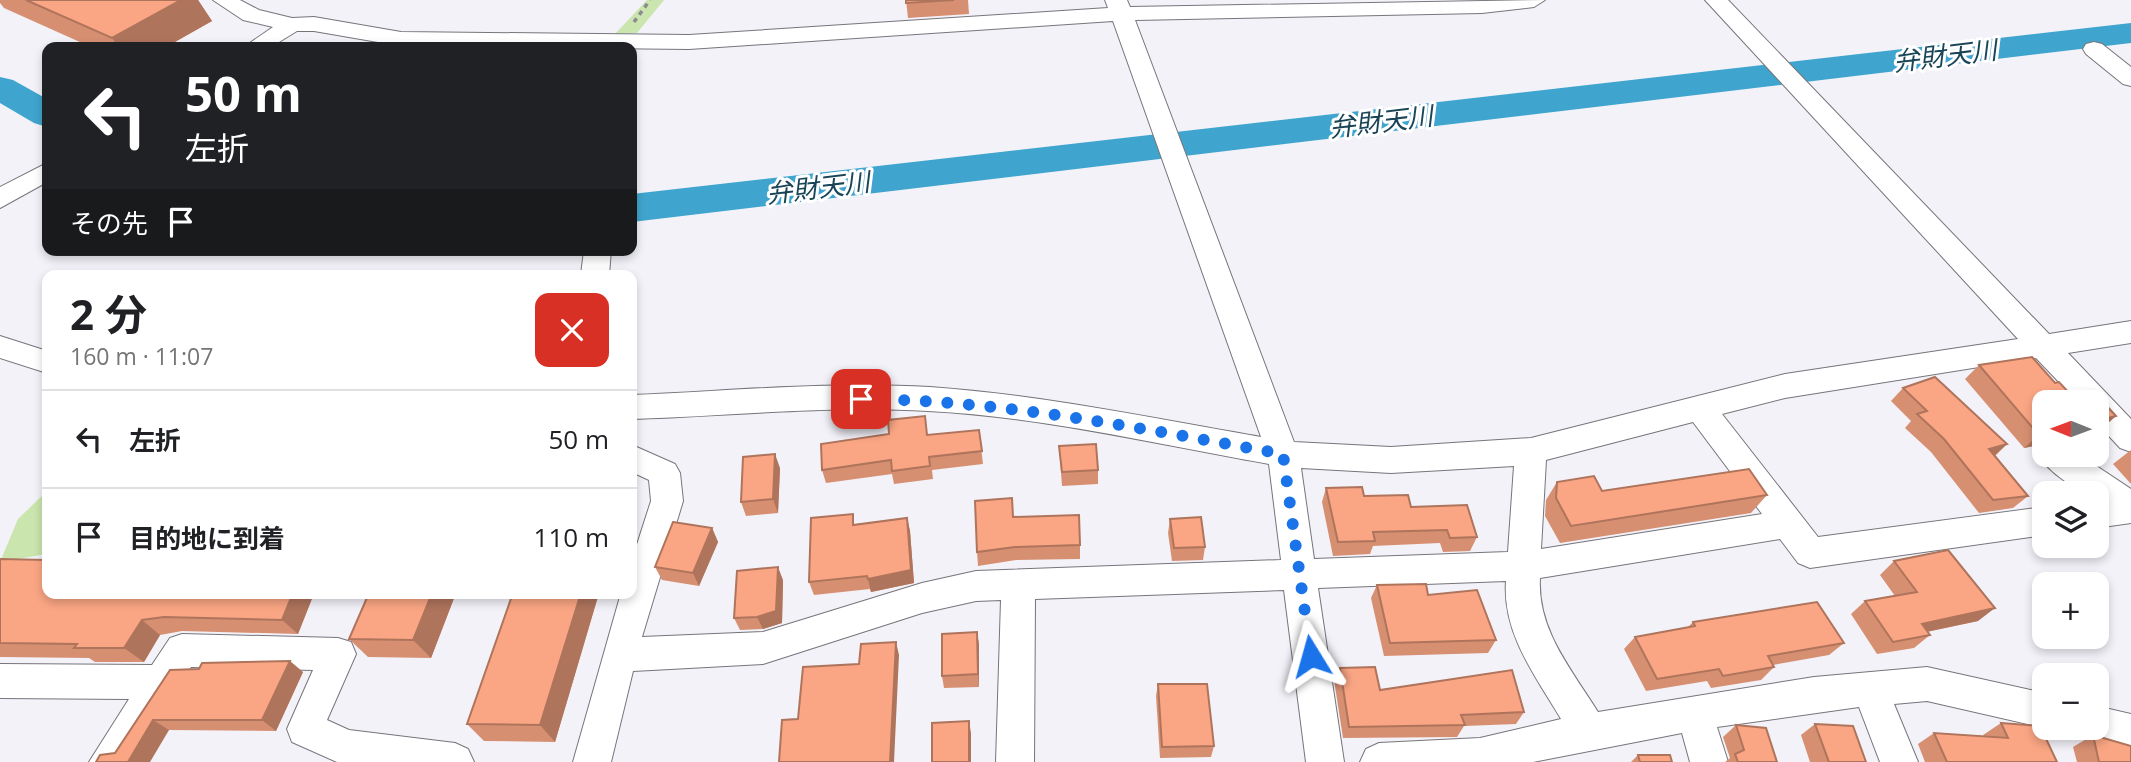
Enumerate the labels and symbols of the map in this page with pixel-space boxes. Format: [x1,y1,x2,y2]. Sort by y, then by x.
water label: 弁財天川 [1891,30,2002,79]
water label: 弁財天川 [1327,96,1438,145]
water label: 弁財天川 [764,162,875,211]
pin [831,369,891,429]
north arrow [2032,390,2109,467]
position arrow [1274,619,1348,693]

